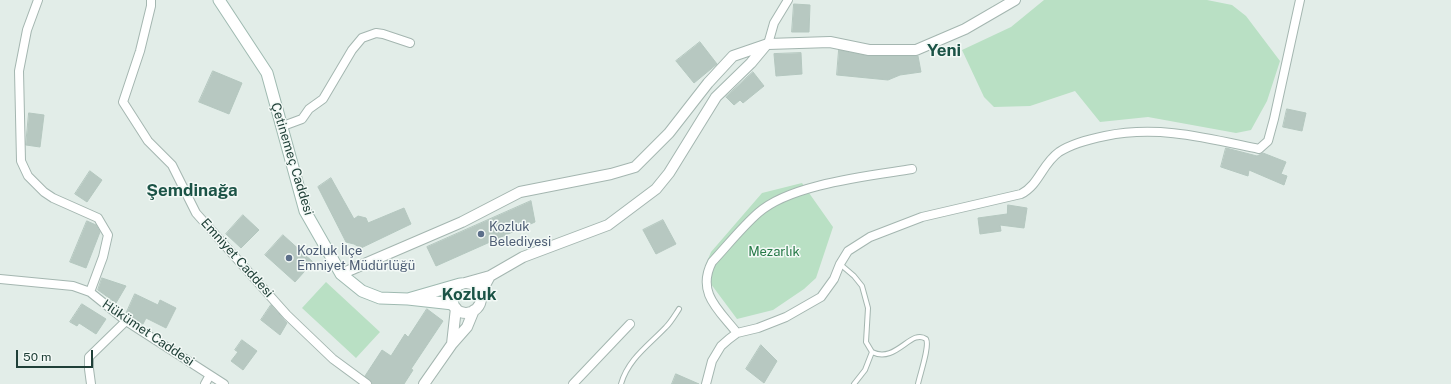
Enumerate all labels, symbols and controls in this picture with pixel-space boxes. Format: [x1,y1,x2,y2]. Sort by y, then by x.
district label: Yeni [927,41,961,61]
street label: Çetinemeç Caddesi [267,101,317,217]
district label: Şemdinağa [146,181,238,201]
street label: Emniyet Caddesi [198,215,276,301]
place label: Kozluk Belediyesi [489,219,551,250]
marker: Kozluk Belediyesi [476,229,486,239]
place label: Kozluk İlçe Emniyet Müdürlüğü [297,243,415,274]
park label: Mezarlık [748,244,800,260]
marker: Kozluk İlçe Emniyet Müdürlüğü [284,253,294,263]
district label: Kozluk [441,285,497,305]
street label: Hükümet Caddesi [99,296,197,370]
scale bar [18,342,95,368]
text: 50 m [23,350,51,364]

